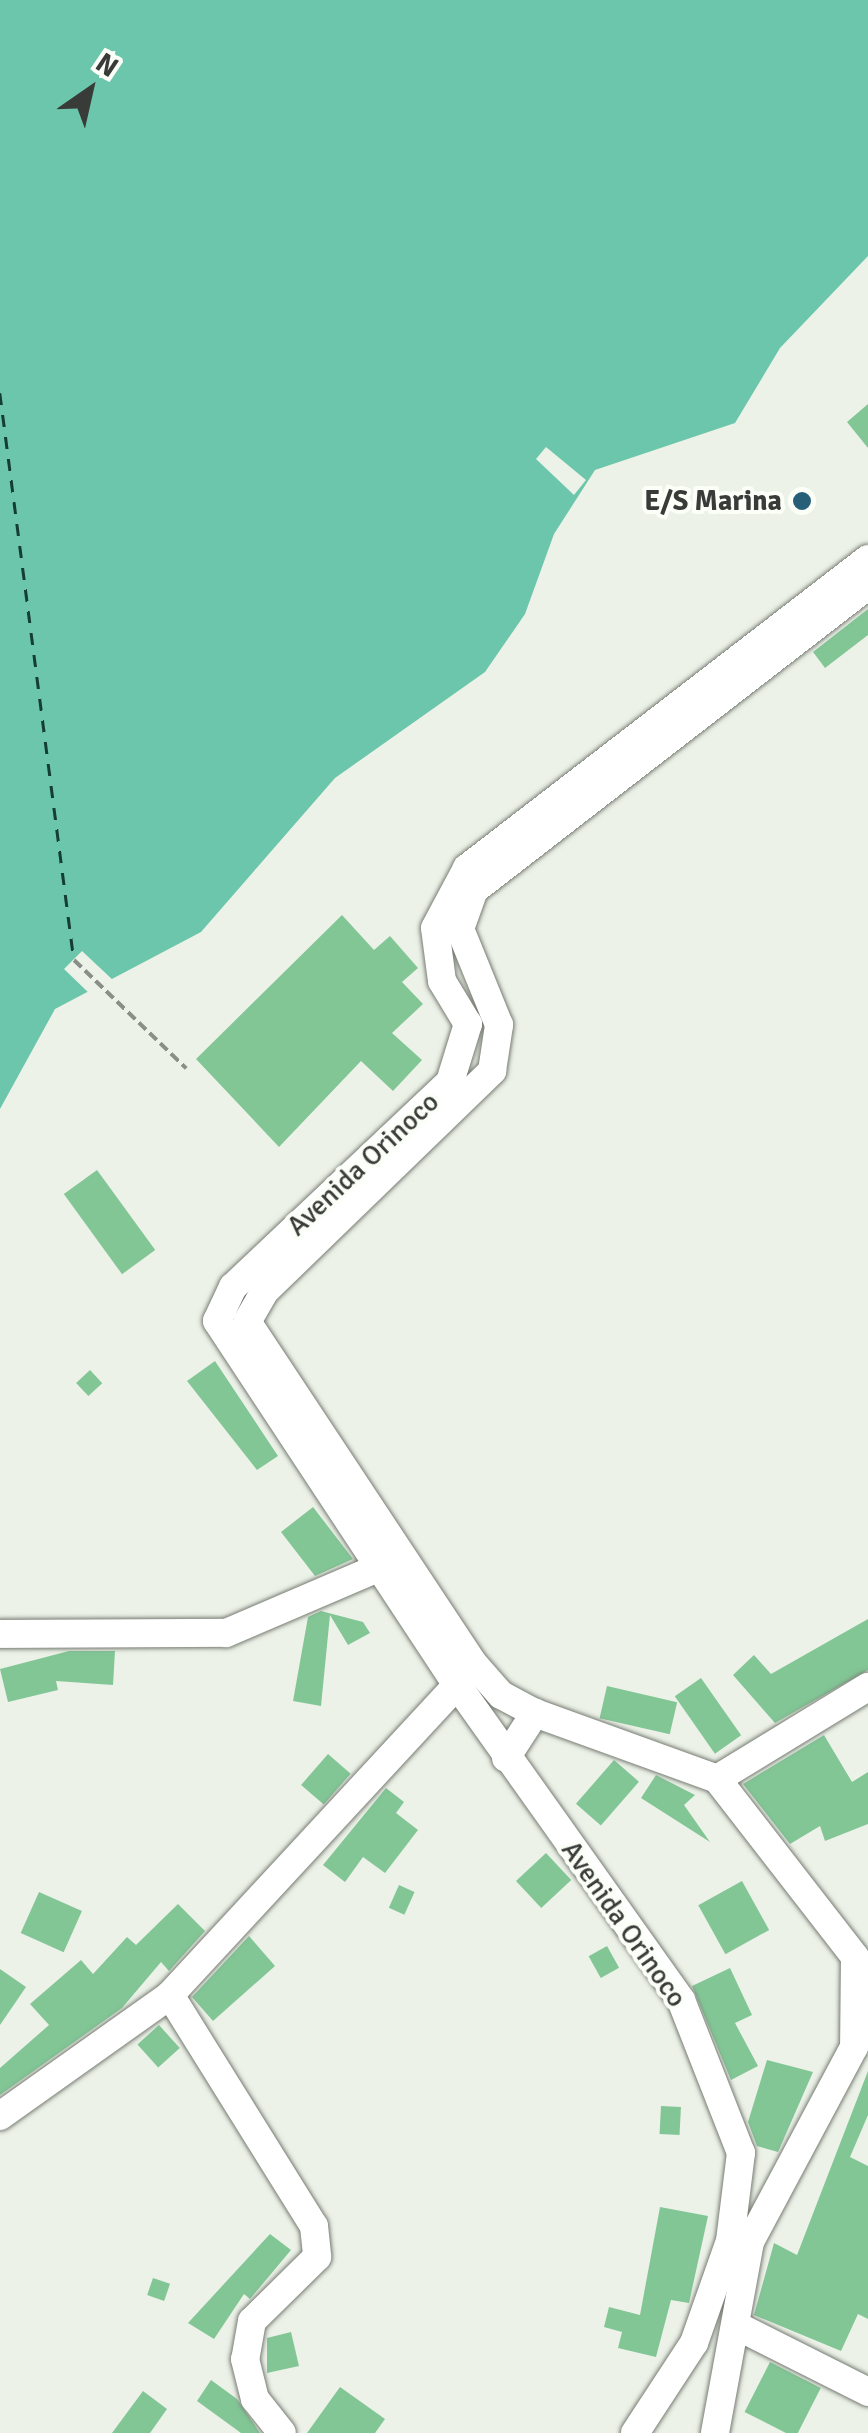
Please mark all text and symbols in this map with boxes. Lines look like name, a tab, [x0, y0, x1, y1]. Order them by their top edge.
north arrow	[40, 40, 140, 140]
text: N	[89, 46, 124, 85]
place label: E/S Marina	[644, 484, 782, 518]
marker: E/S Marina	[791, 490, 813, 512]
street label: Avenida Orinoco	[280, 1085, 446, 1243]
street label: Avenida Orinoco	[554, 1834, 694, 2014]

